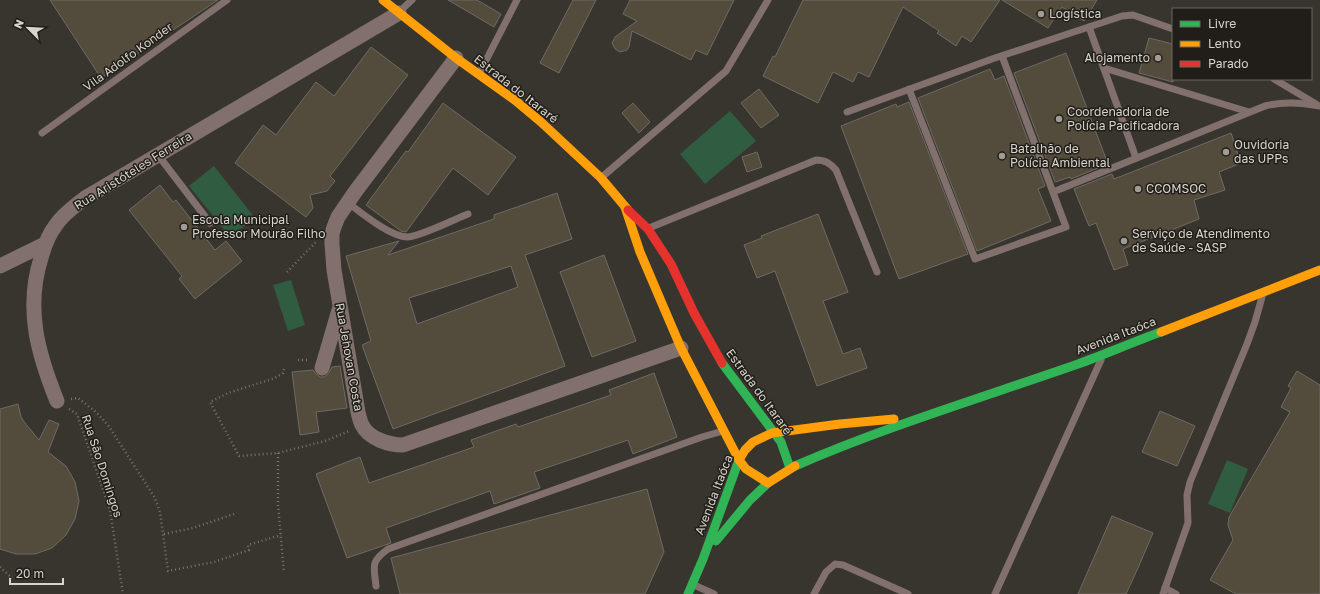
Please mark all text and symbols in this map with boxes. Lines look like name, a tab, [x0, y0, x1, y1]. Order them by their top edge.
place label: Logística	[1049, 6, 1101, 21]
north arrow	[8, 8, 48, 48]
legend	[1172, 8, 1312, 80]
marker: Logística	[1036, 9, 1046, 19]
text: Livre	[1208, 16, 1236, 31]
text: N	[11, 17, 26, 30]
street label: Vila Adolfo Konder	[80, 19, 176, 94]
text: Lento	[1208, 36, 1241, 51]
place label: Alojamento	[1084, 50, 1150, 65]
street label: Estrada do Itararé	[471, 51, 561, 126]
marker: Alojamento	[1153, 53, 1163, 63]
text: Parado	[1208, 56, 1248, 71]
place label: Coordenadoria de Polícia Pacificadora	[1067, 104, 1180, 133]
marker: Coordenadoria de Polícia Pacificadora	[1054, 114, 1064, 124]
street label: Rua Aristóteles Ferreira	[71, 128, 194, 213]
place label: Ouvidoria das UPPs	[1234, 137, 1289, 166]
place label: Batalhão de Polícia Ambiental	[1010, 141, 1111, 170]
marker: Ouvidoria das UPPs	[1221, 147, 1231, 157]
marker: Batalhão de Polícia Ambiental	[997, 151, 1007, 161]
place label: CCOMSOC	[1146, 181, 1206, 196]
marker: CCOMSOC	[1133, 184, 1143, 194]
place label: Escola Municipal Professor Mourão Filho	[192, 212, 325, 241]
marker: Escola Municipal Professor Mourão Filho	[179, 222, 189, 232]
place label: Serviço de Atendimento de Saúde - SASP	[1132, 226, 1270, 255]
marker: Serviço de Atendimento de Saúde - SASP	[1119, 236, 1129, 246]
street label: Rua Jehovan Costa	[333, 302, 366, 412]
street label: Avenida Itaóca	[1074, 313, 1158, 358]
street label: Estrada do Itararé	[723, 346, 796, 438]
street label: Rua São Domingos	[79, 412, 126, 519]
street label: Avenida Itaóca	[691, 453, 736, 537]
scale bar	[10, 560, 63, 586]
text: 20 m	[16, 566, 44, 581]

